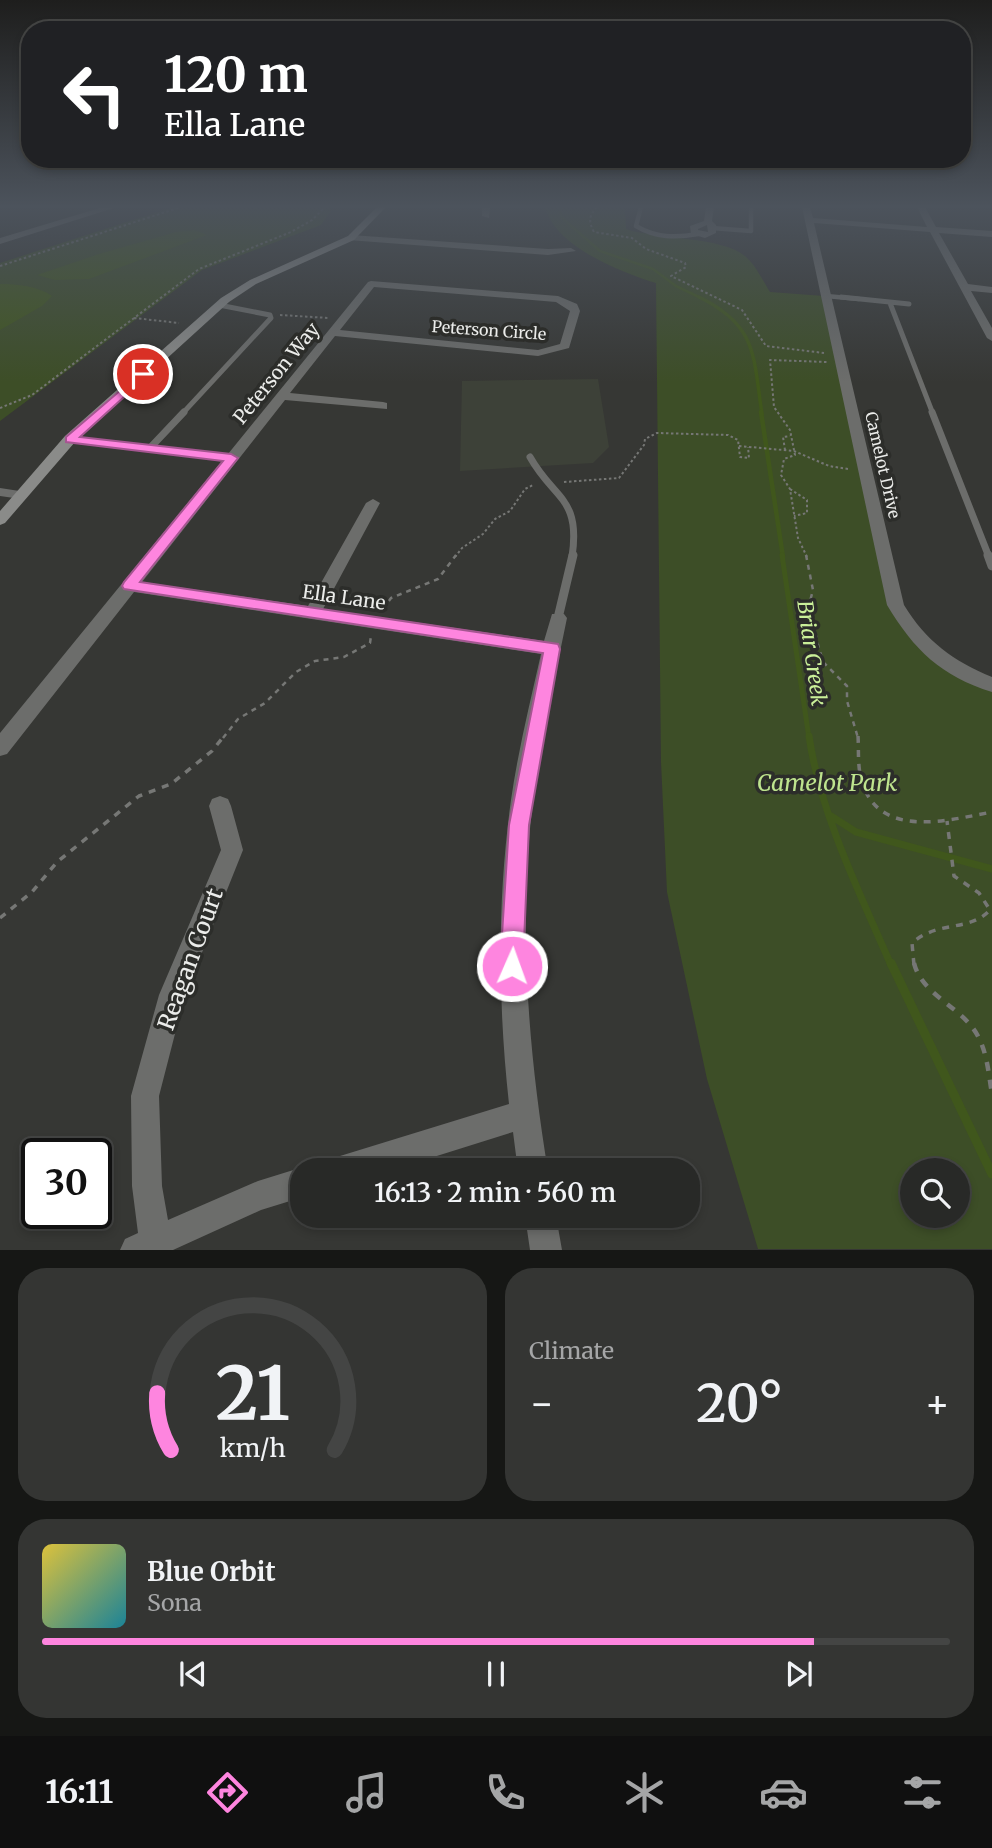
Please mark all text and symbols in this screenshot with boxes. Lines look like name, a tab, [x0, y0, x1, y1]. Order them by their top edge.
text: 120 m	[164, 44, 308, 105]
icon: left	[49, 49, 140, 140]
text: Ella Lane	[164, 105, 305, 145]
street label: Peterson Circle	[431, 316, 547, 344]
street label: Peterson Way	[228, 317, 324, 429]
pin	[113, 344, 173, 404]
icon: arrive	[124, 355, 162, 393]
street label: Camelot Drive	[861, 410, 905, 520]
street label: Ella Lane	[301, 579, 387, 615]
water label: Briar Creek	[791, 598, 833, 708]
park label: Camelot Park	[757, 768, 898, 797]
street label: Reagan Court	[151, 884, 229, 1034]
position arrow	[475, 929, 549, 1003]
speed limit sign: 30	[21, 1138, 112, 1229]
map controls	[900, 1158, 970, 1228]
button: search	[900, 1158, 970, 1228]
text: 16:13 · 2 min · 560 m	[374, 1176, 616, 1209]
text: Climate	[529, 1336, 614, 1365]
text: 21	[215, 1349, 290, 1441]
text: 20°	[696, 1371, 783, 1436]
text: −	[529, 1380, 554, 1427]
text: +	[925, 1380, 950, 1427]
text: km/h	[219, 1432, 286, 1464]
text: Blue Orbit	[147, 1555, 276, 1588]
text: Sona	[147, 1588, 202, 1617]
icon: previous	[174, 1655, 212, 1693]
icon: pause	[477, 1655, 515, 1693]
icon: next	[780, 1655, 818, 1693]
icon: directions	[203, 1768, 252, 1817]
icon: music	[342, 1768, 391, 1817]
icon: phone	[481, 1768, 530, 1817]
icon: climate	[620, 1768, 669, 1817]
icon: car	[759, 1768, 808, 1817]
icon: filters	[898, 1768, 947, 1817]
text: 16:11	[45, 1772, 113, 1812]

